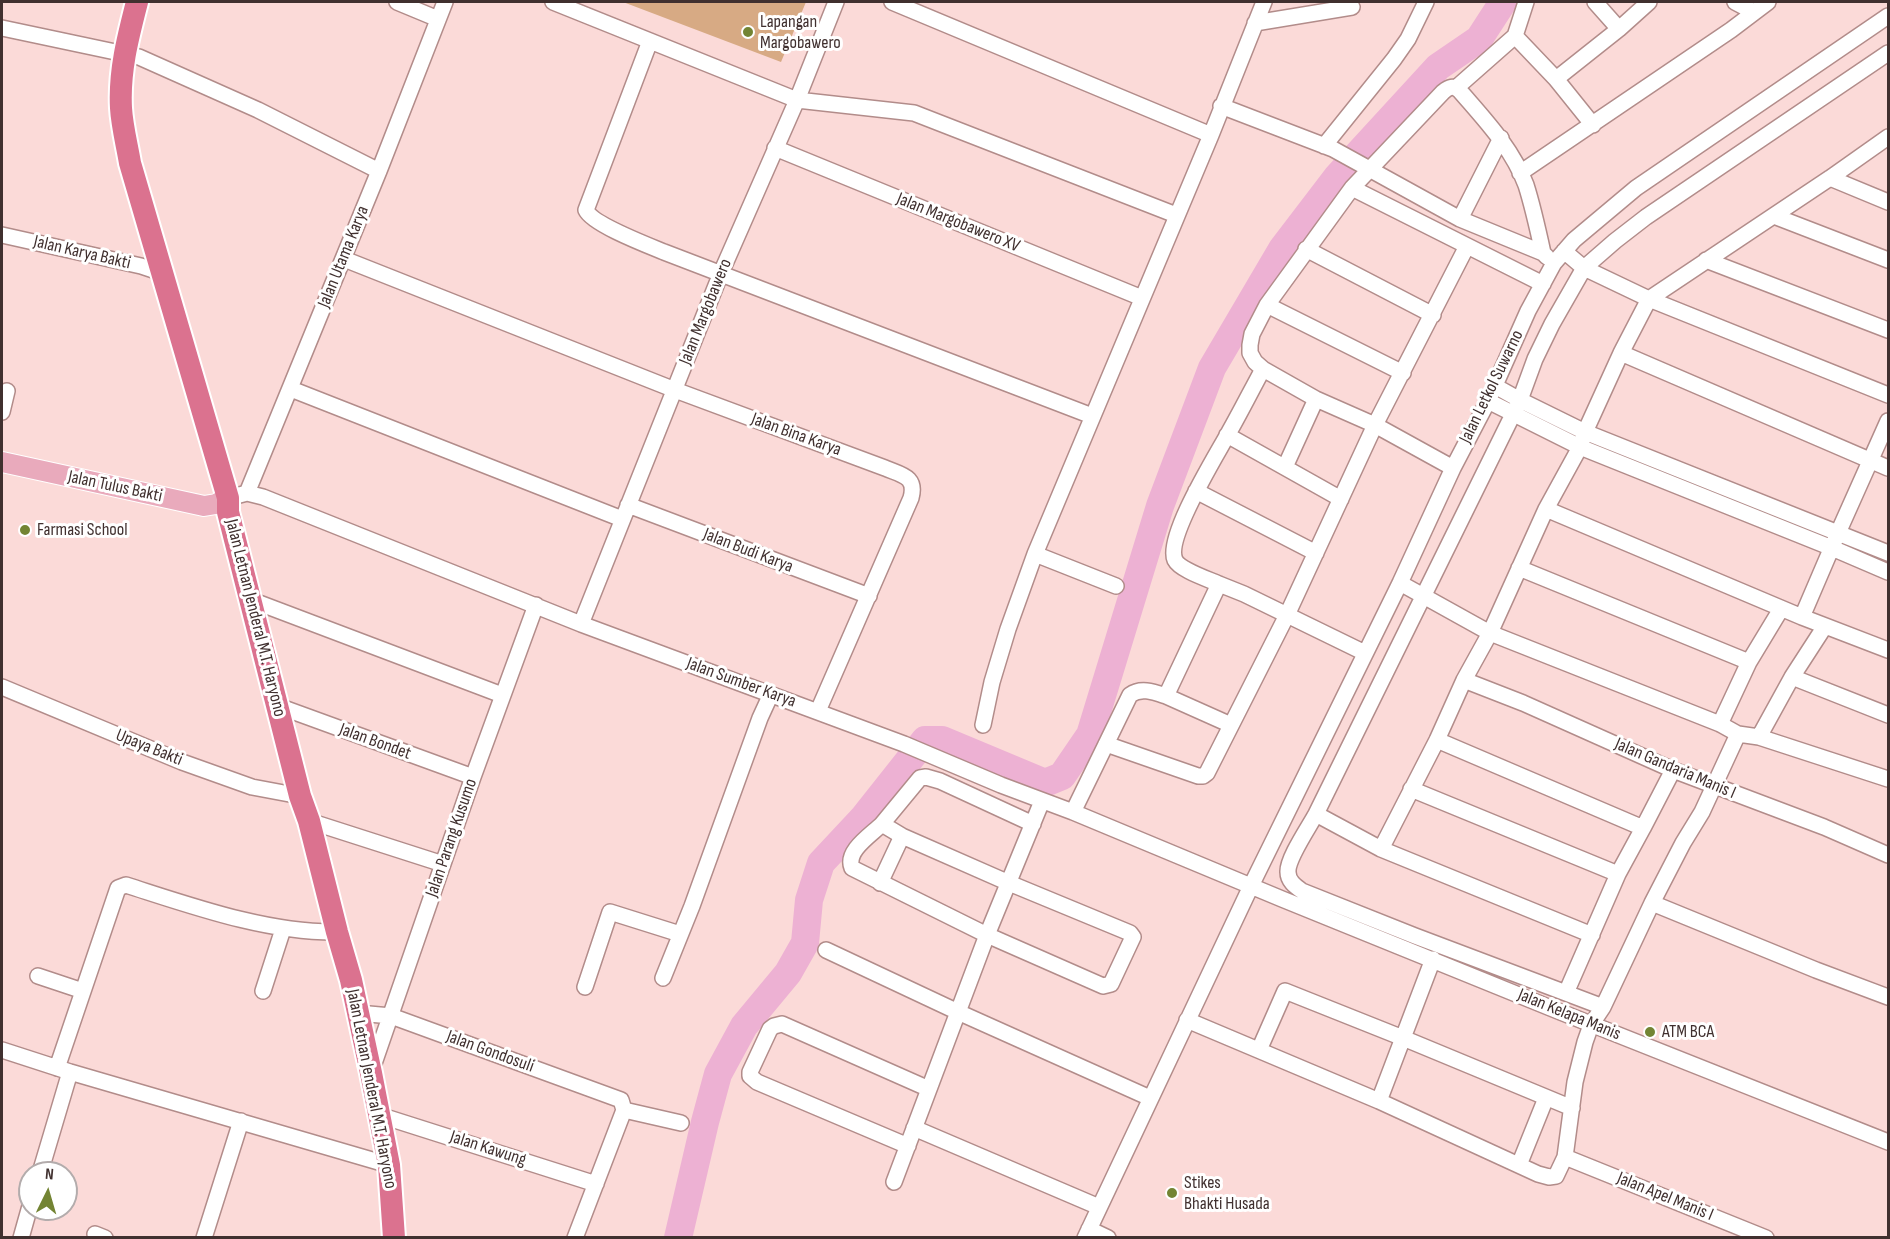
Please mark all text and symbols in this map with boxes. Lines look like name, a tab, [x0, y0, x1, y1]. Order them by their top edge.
place label: Lapangan Margobawero	[760, 11, 841, 54]
marker: Lapangan Margobawero	[741, 25, 755, 39]
street label: Jalan Margobawero XV	[893, 188, 1023, 258]
street label: Jalan Utama Karya	[314, 203, 374, 311]
street label: Jalan Karya Bakti	[31, 231, 133, 275]
street label: Jalan Margobawero	[675, 256, 737, 368]
street label: Jalan Letkol Suwarno	[1455, 327, 1529, 447]
street label: Jalan Bina Karya	[748, 409, 844, 461]
street label: Jalan Tulus Bakti	[66, 466, 164, 508]
street label: Jalan Letnan Jenderal M.T. Haryono	[220, 517, 290, 719]
place label: Farmasi School	[37, 519, 128, 541]
marker: Farmasi School	[18, 523, 32, 537]
street label: Jalan Budi Karya	[700, 524, 796, 578]
street label: Jalan Sumber Karya	[683, 653, 799, 713]
street label: Jalan Bondet	[336, 719, 414, 765]
street label: Upaya Bakti	[112, 725, 186, 771]
street label: Jalan Gandaria Manis I	[1611, 734, 1739, 804]
street label: Jalan Parang Kusumo	[422, 776, 482, 900]
street label: Jalan Kelapa Manis	[1514, 985, 1624, 1045]
street label: Jalan Letnan Jenderal M.T. Haryono	[341, 987, 401, 1191]
place label: ATM BCA	[1662, 1021, 1714, 1043]
marker: ATM BCA	[1643, 1025, 1657, 1039]
street label: Jalan Gondosuli	[443, 1026, 537, 1078]
street label: Jalan Kawung	[447, 1127, 529, 1171]
north arrow	[18, 1161, 78, 1221]
text: N	[44, 1165, 55, 1184]
street label: Jalan Apel Manis I	[1614, 1168, 1716, 1226]
place label: Stikes Bhakti Husada	[1184, 1172, 1270, 1214]
marker: Stikes Bhakti Husada	[1165, 1186, 1179, 1200]

